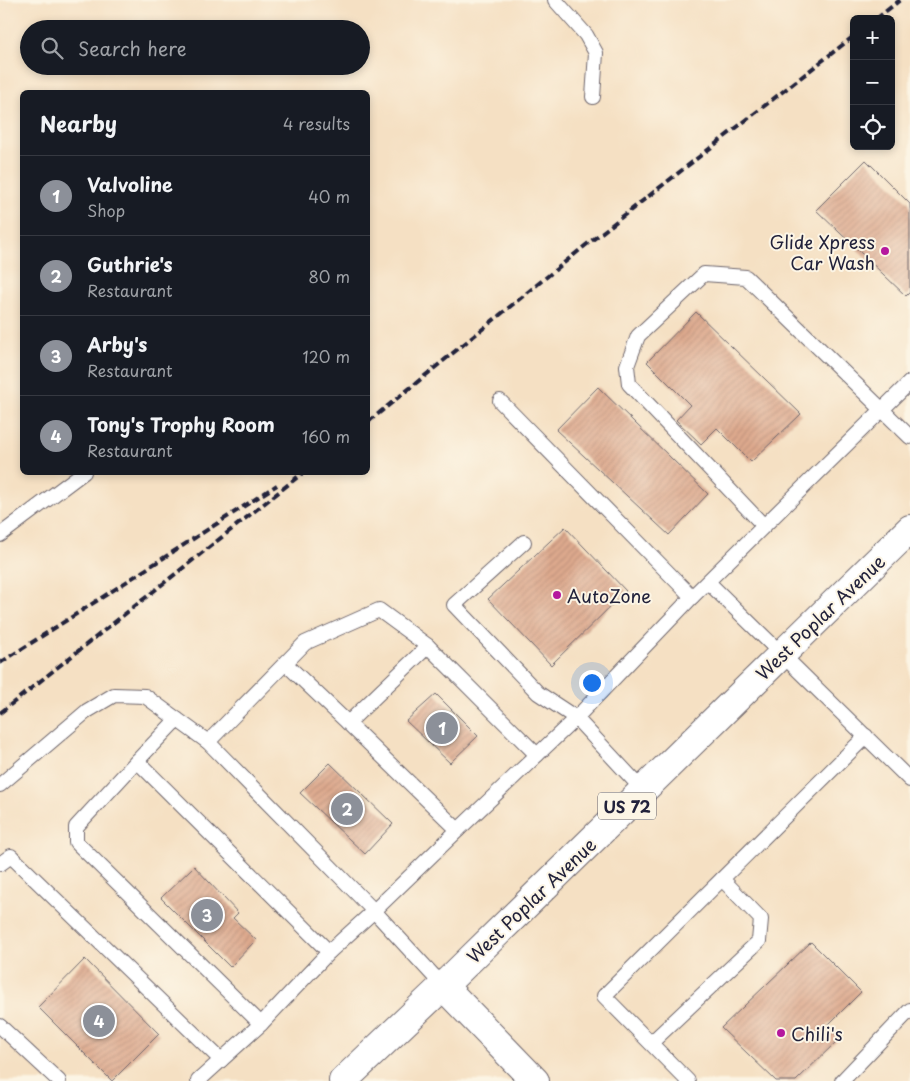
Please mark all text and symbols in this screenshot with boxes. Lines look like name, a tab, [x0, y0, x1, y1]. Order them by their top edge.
map controls	[850, 15, 895, 150]
button: +	[850, 15, 895, 60]
search box	[20, 20, 370, 75]
icon: search	[38, 34, 66, 62]
text: Search here	[78, 34, 187, 62]
button: −	[850, 60, 895, 105]
button: locate	[850, 105, 895, 150]
text: Nearby	[40, 107, 117, 139]
text: 4 results	[283, 111, 350, 135]
text: Valvoline	[87, 170, 173, 198]
text: 1	[52, 184, 60, 208]
text: 40 m	[308, 184, 350, 208]
text: Shop	[87, 198, 125, 222]
place label: Glide Xpress Car Wash	[770, 228, 875, 276]
marker: Glide Xpress Car Wash	[879, 245, 891, 257]
text: Guthrie's	[87, 250, 173, 278]
text: 2	[50, 264, 62, 288]
text: 80 m	[308, 264, 350, 288]
text: Restaurant	[87, 278, 173, 302]
text: Arby's	[87, 330, 147, 358]
text: 3	[51, 344, 61, 368]
text: 120 m	[303, 344, 350, 368]
text: Restaurant	[87, 358, 173, 382]
text: Tony's Trophy Room	[87, 410, 275, 438]
text: 4	[51, 424, 61, 448]
text: 160 m	[302, 424, 350, 448]
text: Restaurant	[87, 438, 173, 462]
street label: West Poplar Avenue	[749, 548, 891, 686]
place label: AutoZone	[567, 582, 651, 609]
marker: AutoZone	[551, 589, 563, 601]
your location	[579, 670, 605, 696]
pin: 1	[426, 709, 458, 747]
pin: 2	[331, 790, 363, 828]
road number: US 72	[598, 792, 656, 819]
street label: West Poplar Avenue	[460, 831, 602, 969]
pin: 3	[191, 896, 223, 934]
pin: 4	[83, 1002, 115, 1040]
place label: Chili's	[791, 1020, 843, 1047]
marker: Chili's	[775, 1027, 787, 1039]

